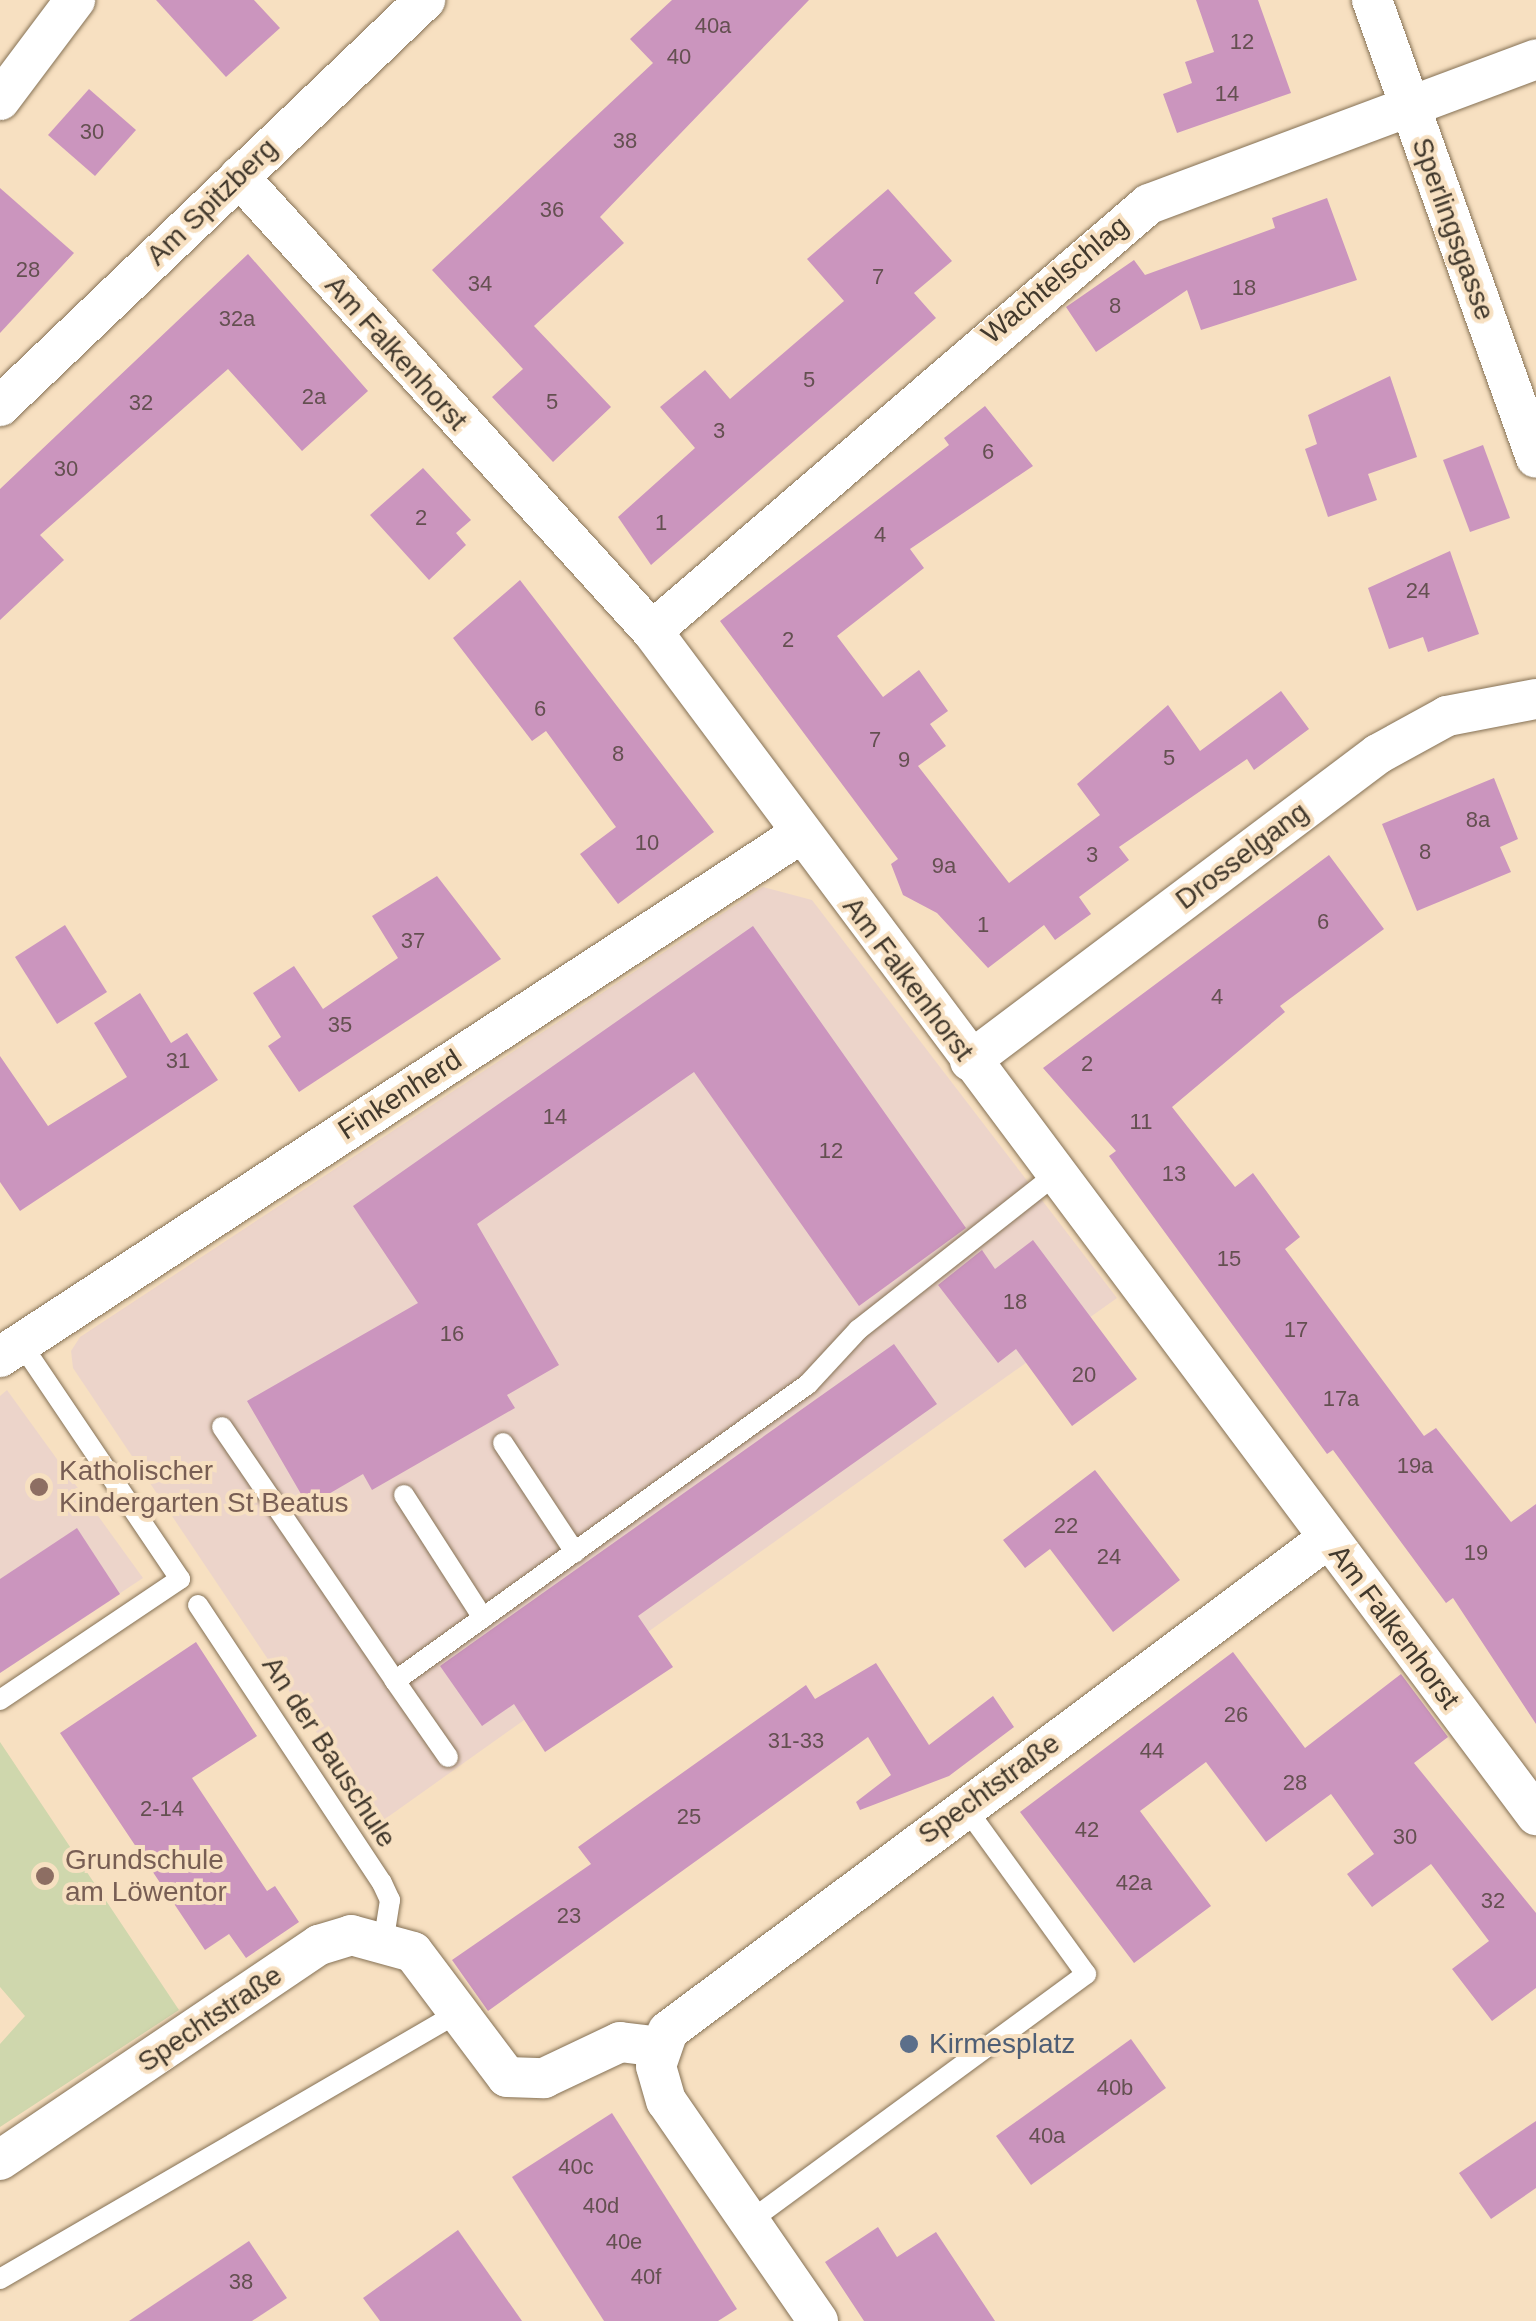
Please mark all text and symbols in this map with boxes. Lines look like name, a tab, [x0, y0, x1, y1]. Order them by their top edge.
house number: 40a	[695, 13, 731, 39]
house number: 12	[1230, 29, 1254, 55]
house number: 40	[667, 44, 691, 70]
house number: 14	[1215, 81, 1239, 107]
house number: 30	[80, 119, 104, 145]
house number: 38	[613, 128, 637, 154]
street label: Am Spitzberg	[140, 132, 284, 272]
street label: Sperlingsgasse	[1404, 133, 1502, 325]
house number: 36	[540, 197, 564, 223]
street label: Wachtelschlag	[975, 209, 1135, 351]
house number: 28	[16, 257, 40, 283]
house number: 7	[872, 264, 884, 290]
street label: Am Falkenhorst	[318, 269, 474, 437]
house number: 34	[468, 271, 492, 297]
house number: 18	[1232, 275, 1256, 301]
house number: 8	[1109, 293, 1121, 319]
house number: 32a	[219, 306, 255, 332]
house number: 5	[803, 367, 815, 393]
house number: 2a	[302, 384, 326, 410]
house number: 5	[546, 389, 558, 415]
house number: 32	[129, 390, 153, 416]
house number: 3	[713, 418, 725, 444]
house number: 6	[982, 439, 994, 465]
house number: 30	[54, 456, 78, 482]
house number: 2	[415, 505, 427, 531]
house number: 1	[655, 510, 667, 536]
house number: 4	[874, 522, 886, 548]
house number: 24	[1406, 578, 1430, 604]
house number: 2	[782, 627, 794, 653]
house number: 6	[534, 696, 546, 722]
house number: 7	[869, 727, 881, 753]
house number: 8	[612, 741, 624, 767]
house number: 5	[1163, 745, 1175, 771]
house number: 9	[898, 747, 910, 773]
street label: Drosselgang	[1169, 795, 1315, 917]
house number: 8a	[1466, 807, 1490, 833]
house number: 10	[635, 830, 659, 856]
house number: 8	[1419, 839, 1431, 865]
house number: 3	[1086, 842, 1098, 868]
house number: 9a	[932, 853, 956, 879]
street label: Am Falkenhorst	[836, 891, 980, 1067]
house number: 6	[1317, 909, 1329, 935]
house number: 1	[977, 912, 989, 938]
house number: 37	[401, 928, 425, 954]
house number: 4	[1211, 984, 1223, 1010]
house number: 35	[328, 1012, 352, 1038]
street label: Finkenherd	[332, 1043, 468, 1147]
house number: 31	[166, 1048, 190, 1074]
house number: 2	[1081, 1051, 1093, 1077]
house number: 14	[543, 1104, 567, 1130]
house number: 11	[1130, 1109, 1152, 1135]
house number: 12	[819, 1138, 843, 1164]
house number: 13	[1162, 1161, 1186, 1187]
house number: 15	[1217, 1246, 1241, 1272]
house number: 18	[1003, 1289, 1027, 1315]
house number: 17	[1284, 1317, 1308, 1343]
house number: 16	[440, 1321, 464, 1347]
house number: 20	[1072, 1362, 1096, 1388]
house number: 17a	[1323, 1386, 1359, 1412]
house number: 19a	[1397, 1453, 1433, 1479]
place label: Katholischer Kindergarten St Beatus	[59, 1454, 349, 1520]
marker: Katholischer Kindergarten St Beatus	[28, 1476, 50, 1498]
house number: 22	[1054, 1513, 1078, 1539]
street label: Am Falkenhorst	[1322, 1539, 1466, 1715]
house number: 19	[1464, 1540, 1488, 1566]
house number: 24	[1097, 1544, 1121, 1570]
street label: An der Bauschule	[255, 1650, 403, 1854]
house number: 26	[1224, 1702, 1248, 1728]
street label: Spechtstraße	[912, 1726, 1066, 1852]
house number: 31-33	[768, 1728, 824, 1754]
house number: 44	[1140, 1738, 1164, 1764]
house number: 28	[1283, 1770, 1307, 1796]
house number: 2-14	[140, 1796, 184, 1822]
house number: 25	[677, 1804, 701, 1830]
house number: 42	[1075, 1817, 1099, 1843]
house number: 30	[1393, 1824, 1417, 1850]
place label: Grundschule am Löwentor	[65, 1843, 227, 1909]
marker: Grundschule am Löwentor	[34, 1865, 56, 1887]
house number: 42a	[1116, 1870, 1152, 1896]
house number: 32	[1481, 1888, 1505, 1914]
house number: 23	[557, 1903, 581, 1929]
street label: Spechtstraße	[132, 1959, 288, 2079]
place label: Kirmesplatz	[929, 2027, 1075, 2061]
marker: Kirmesplatz	[898, 2033, 920, 2055]
house number: 40b	[1097, 2075, 1133, 2101]
house number: 40a	[1029, 2123, 1065, 2149]
house number: 40c	[558, 2154, 594, 2180]
house number: 40d	[583, 2193, 619, 2219]
house number: 40e	[606, 2229, 642, 2255]
house number: 40f	[631, 2264, 661, 2290]
house number: 38	[229, 2269, 253, 2295]

